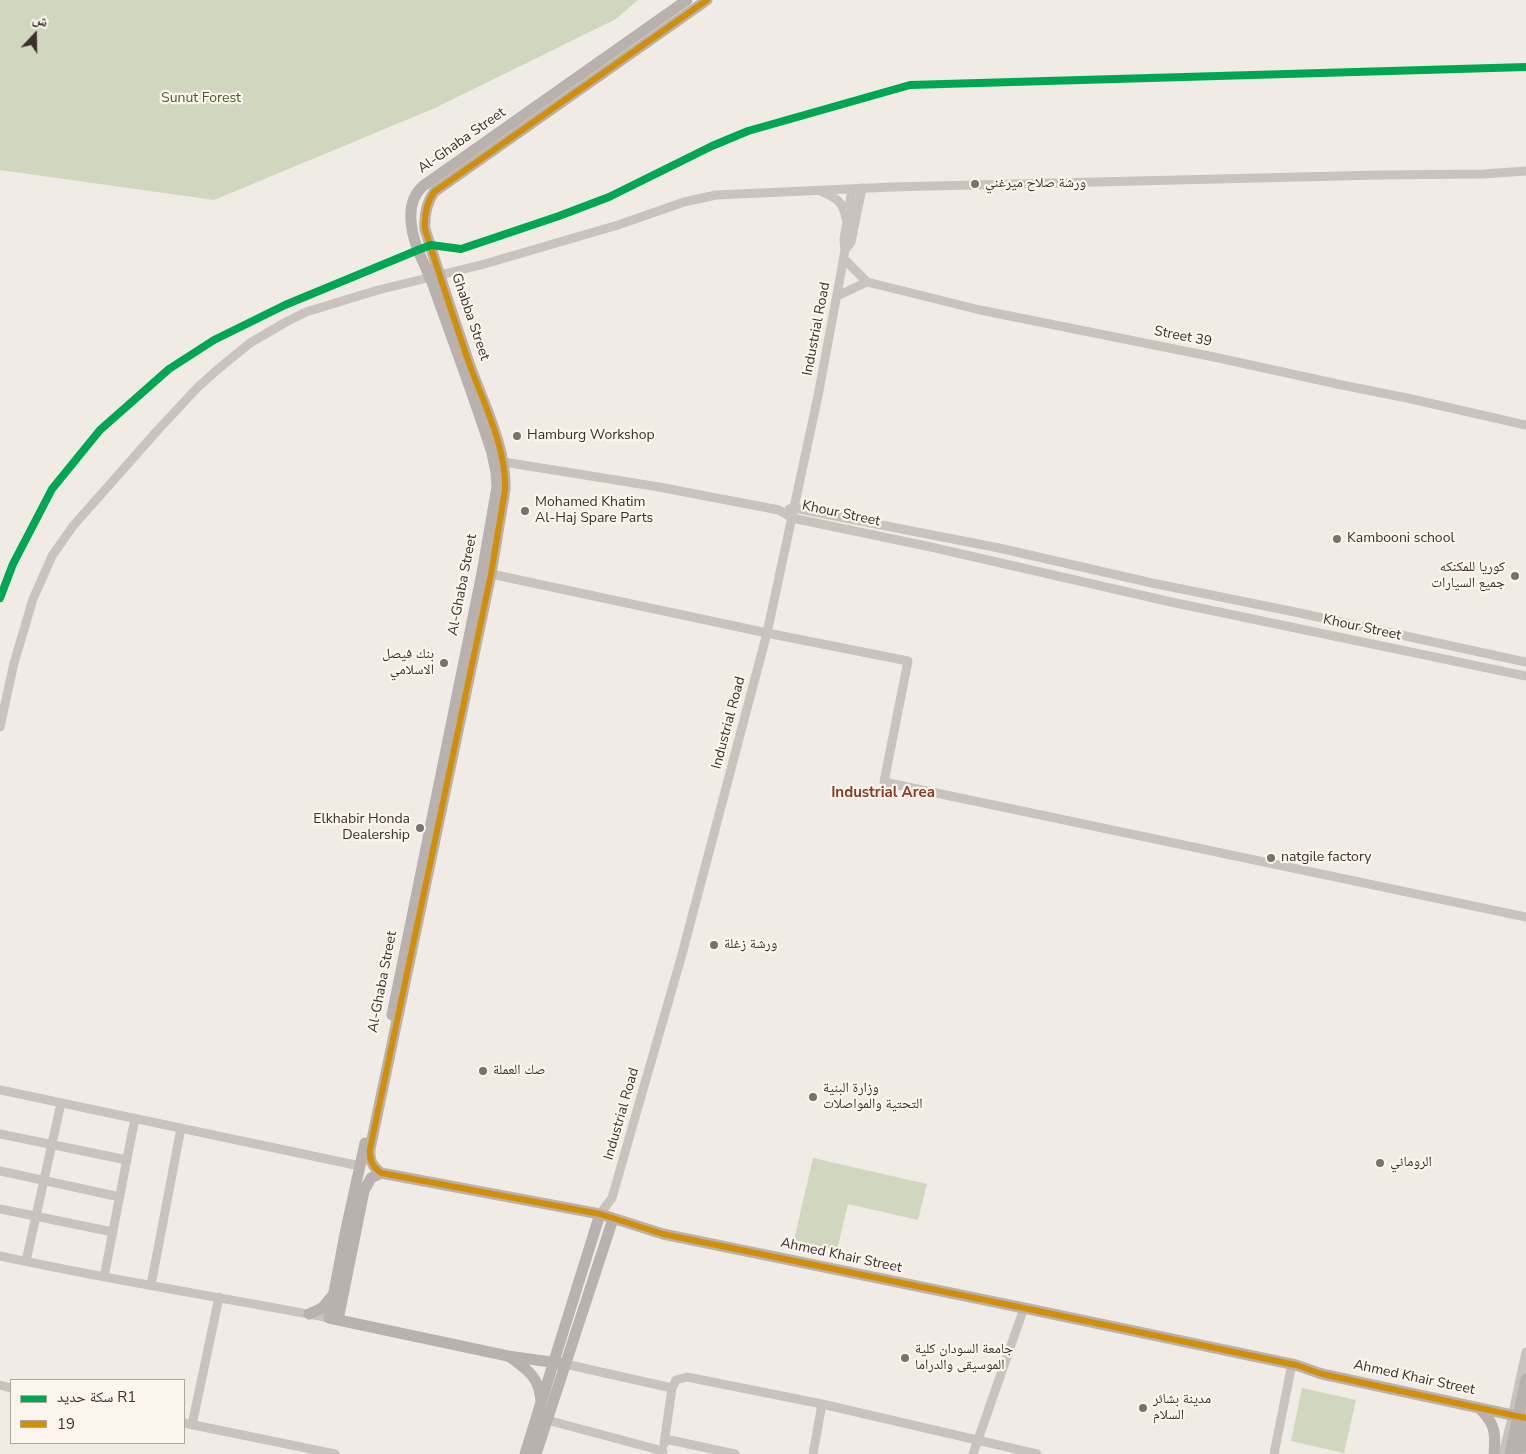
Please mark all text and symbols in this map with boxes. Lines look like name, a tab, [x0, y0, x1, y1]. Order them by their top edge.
text: ش	[30, 9, 51, 32]
north arrow	[10, 10, 60, 60]
park label: Sunut Forest	[161, 91, 241, 107]
street label: Al-Ghaba Street	[415, 105, 509, 177]
place label: ورشة صلاح ميرغني	[985, 176, 1086, 192]
marker: ورشة صلاح ميرغني	[969, 178, 981, 190]
street label: Ghabba Street	[447, 271, 493, 363]
street label: Industrial Road	[800, 281, 834, 377]
street label: Street 39	[1153, 323, 1213, 351]
place label: Hamburg Workshop	[527, 428, 655, 444]
marker: Hamburg Workshop	[511, 430, 523, 442]
place label: Mohamed Khatim Al-Haj Spare Parts	[535, 495, 653, 528]
street label: Khour Street	[801, 498, 881, 530]
marker: Mohamed Khatim Al-Haj Spare Parts	[519, 505, 531, 517]
place label: Kambooni school	[1347, 531, 1455, 547]
street label: Al-Ghaba Street	[445, 533, 481, 637]
marker: Kambooni school	[1331, 533, 1343, 545]
place label: كوريا للمكنكه جميع السيارات	[1431, 560, 1505, 592]
marker: كوريا للمكنكه جميع السيارات	[1509, 570, 1521, 582]
street label: Khour Street	[1322, 612, 1402, 644]
place label: بنك فيصل الاسلامي	[382, 647, 434, 680]
marker: بنك فيصل الاسلامي	[438, 657, 450, 669]
street label: Industrial Road	[709, 675, 749, 771]
district label: Industrial Area	[831, 784, 935, 802]
place label: Elkhabir Honda Dealership	[313, 812, 410, 844]
marker: Elkhabir Honda Dealership	[414, 822, 426, 834]
place label: natgile factory	[1281, 850, 1372, 866]
marker: natgile factory	[1265, 852, 1277, 864]
street label: Al-Ghaba Street	[365, 930, 401, 1034]
place label: ورشة زغلة	[724, 937, 777, 953]
marker: ورشة زغلة	[708, 939, 720, 951]
place label: صك العملة	[493, 1063, 546, 1079]
marker: صك العملة	[477, 1065, 489, 1077]
street label: Industrial Road	[601, 1066, 643, 1162]
place label: وزارة البنية التحتية والمواصلات	[823, 1081, 923, 1114]
marker: وزارة البنية التحتية والمواصلات	[807, 1091, 819, 1103]
place label: الروماني	[1390, 1155, 1432, 1171]
marker: الروماني	[1374, 1157, 1386, 1169]
street label: Ahmed Khair Street	[779, 1235, 903, 1277]
place label: جامعة السودان كلية الموسيقى والدراما	[915, 1342, 1013, 1374]
marker: جامعة السودان كلية الموسيقى والدراما	[899, 1352, 911, 1364]
street label: Ahmed Khair Street	[1352, 1357, 1476, 1399]
legend	[10, 1379, 185, 1444]
text: سكة حديد R1	[57, 1387, 136, 1407]
place label: مدينة بشائر السلام	[1153, 1392, 1211, 1424]
marker: مدينة بشائر السلام	[1137, 1402, 1149, 1414]
text: 19	[57, 1414, 75, 1434]

